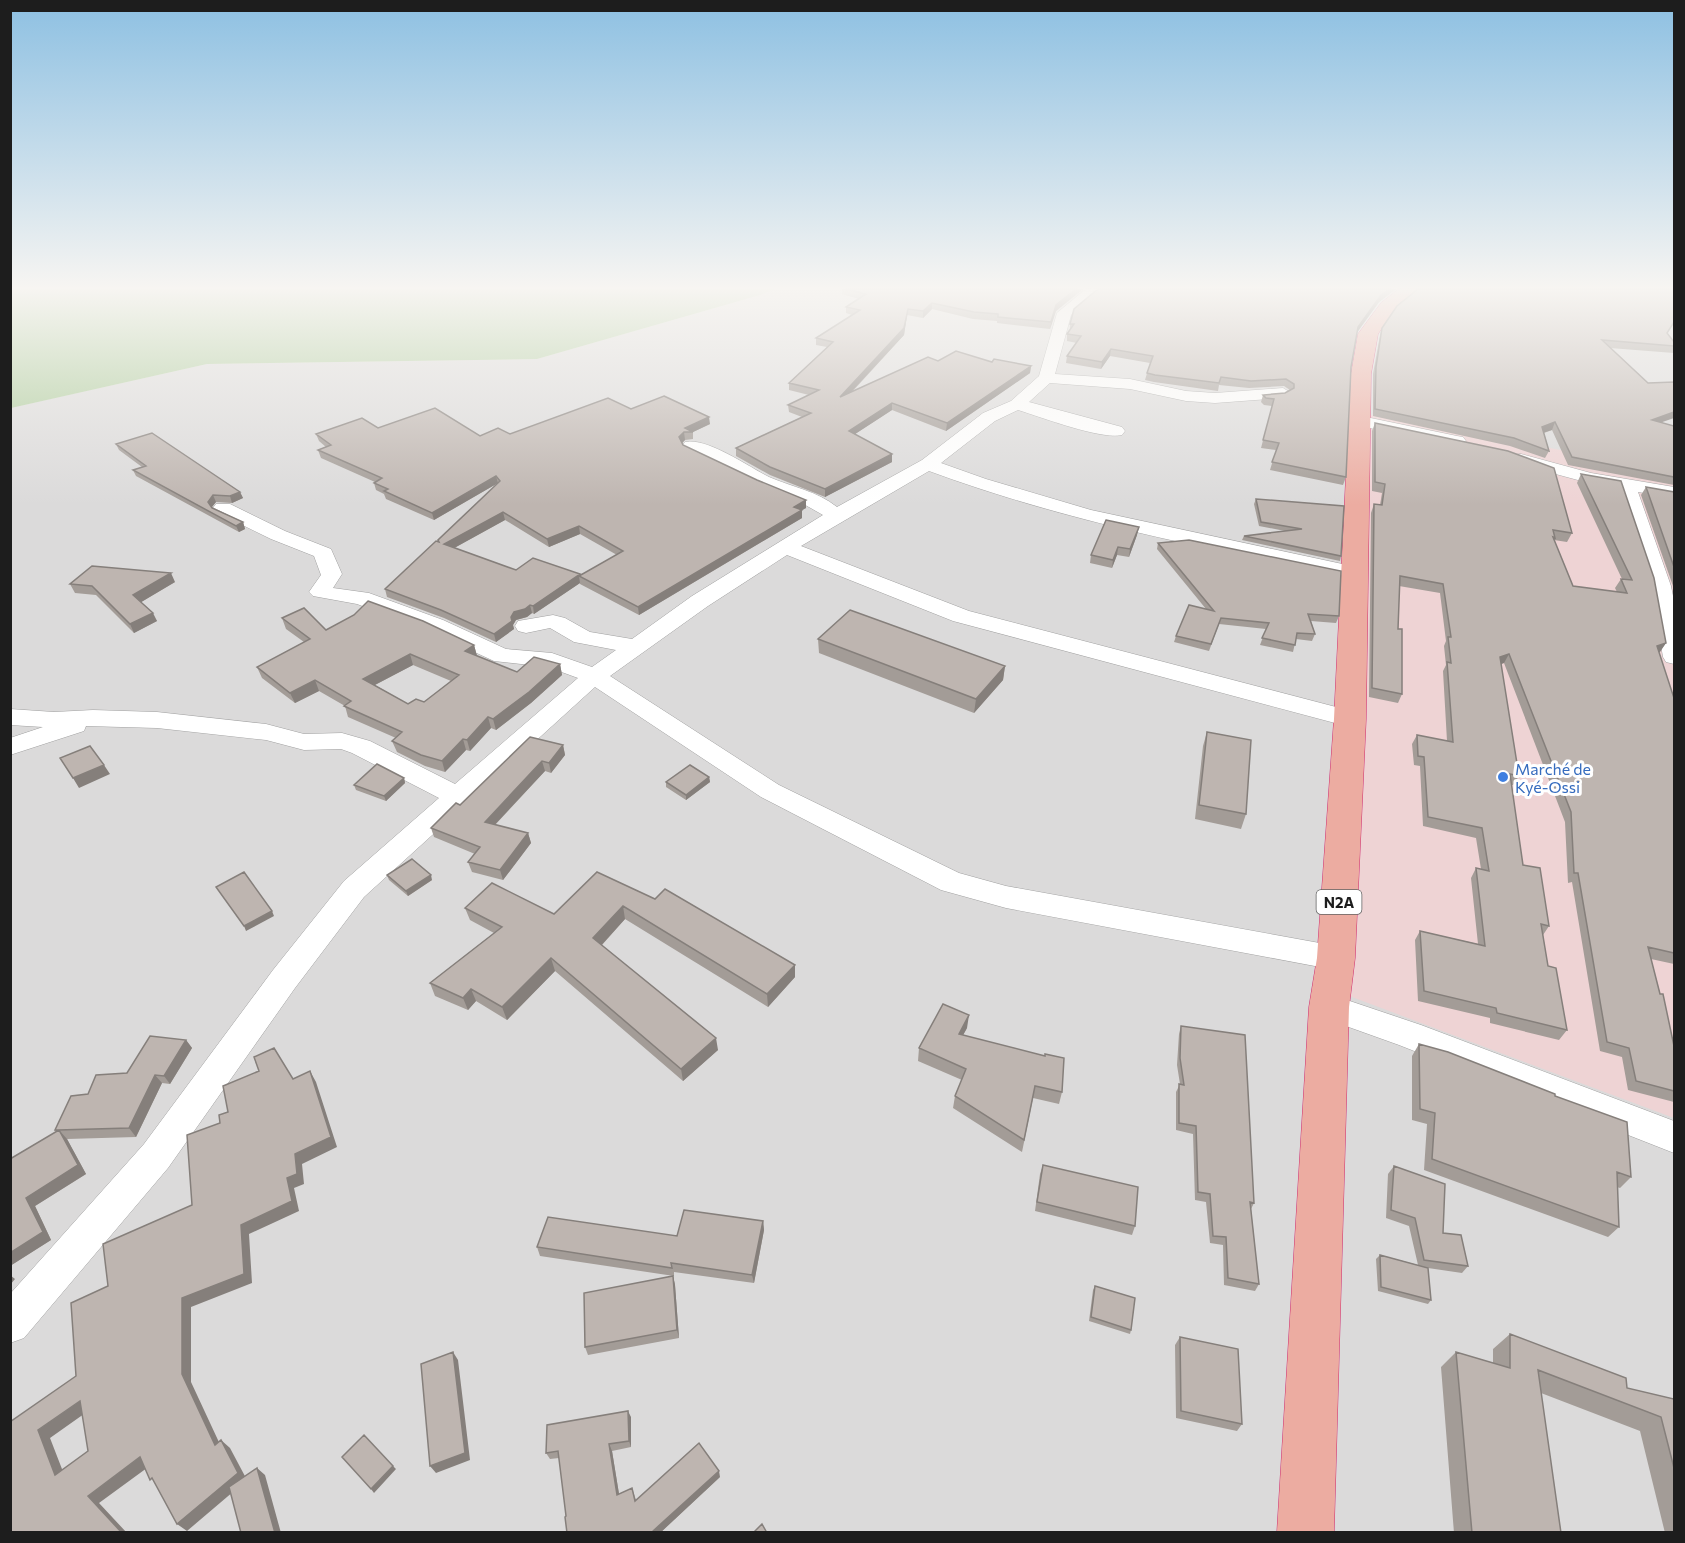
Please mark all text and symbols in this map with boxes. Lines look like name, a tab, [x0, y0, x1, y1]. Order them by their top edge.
place label: Marché de Kyé-Ossi	[1515, 759, 1591, 796]
marker: Marché de Kyé-Ossi	[1496, 770, 1510, 784]
road number: N2A	[1316, 890, 1362, 914]

